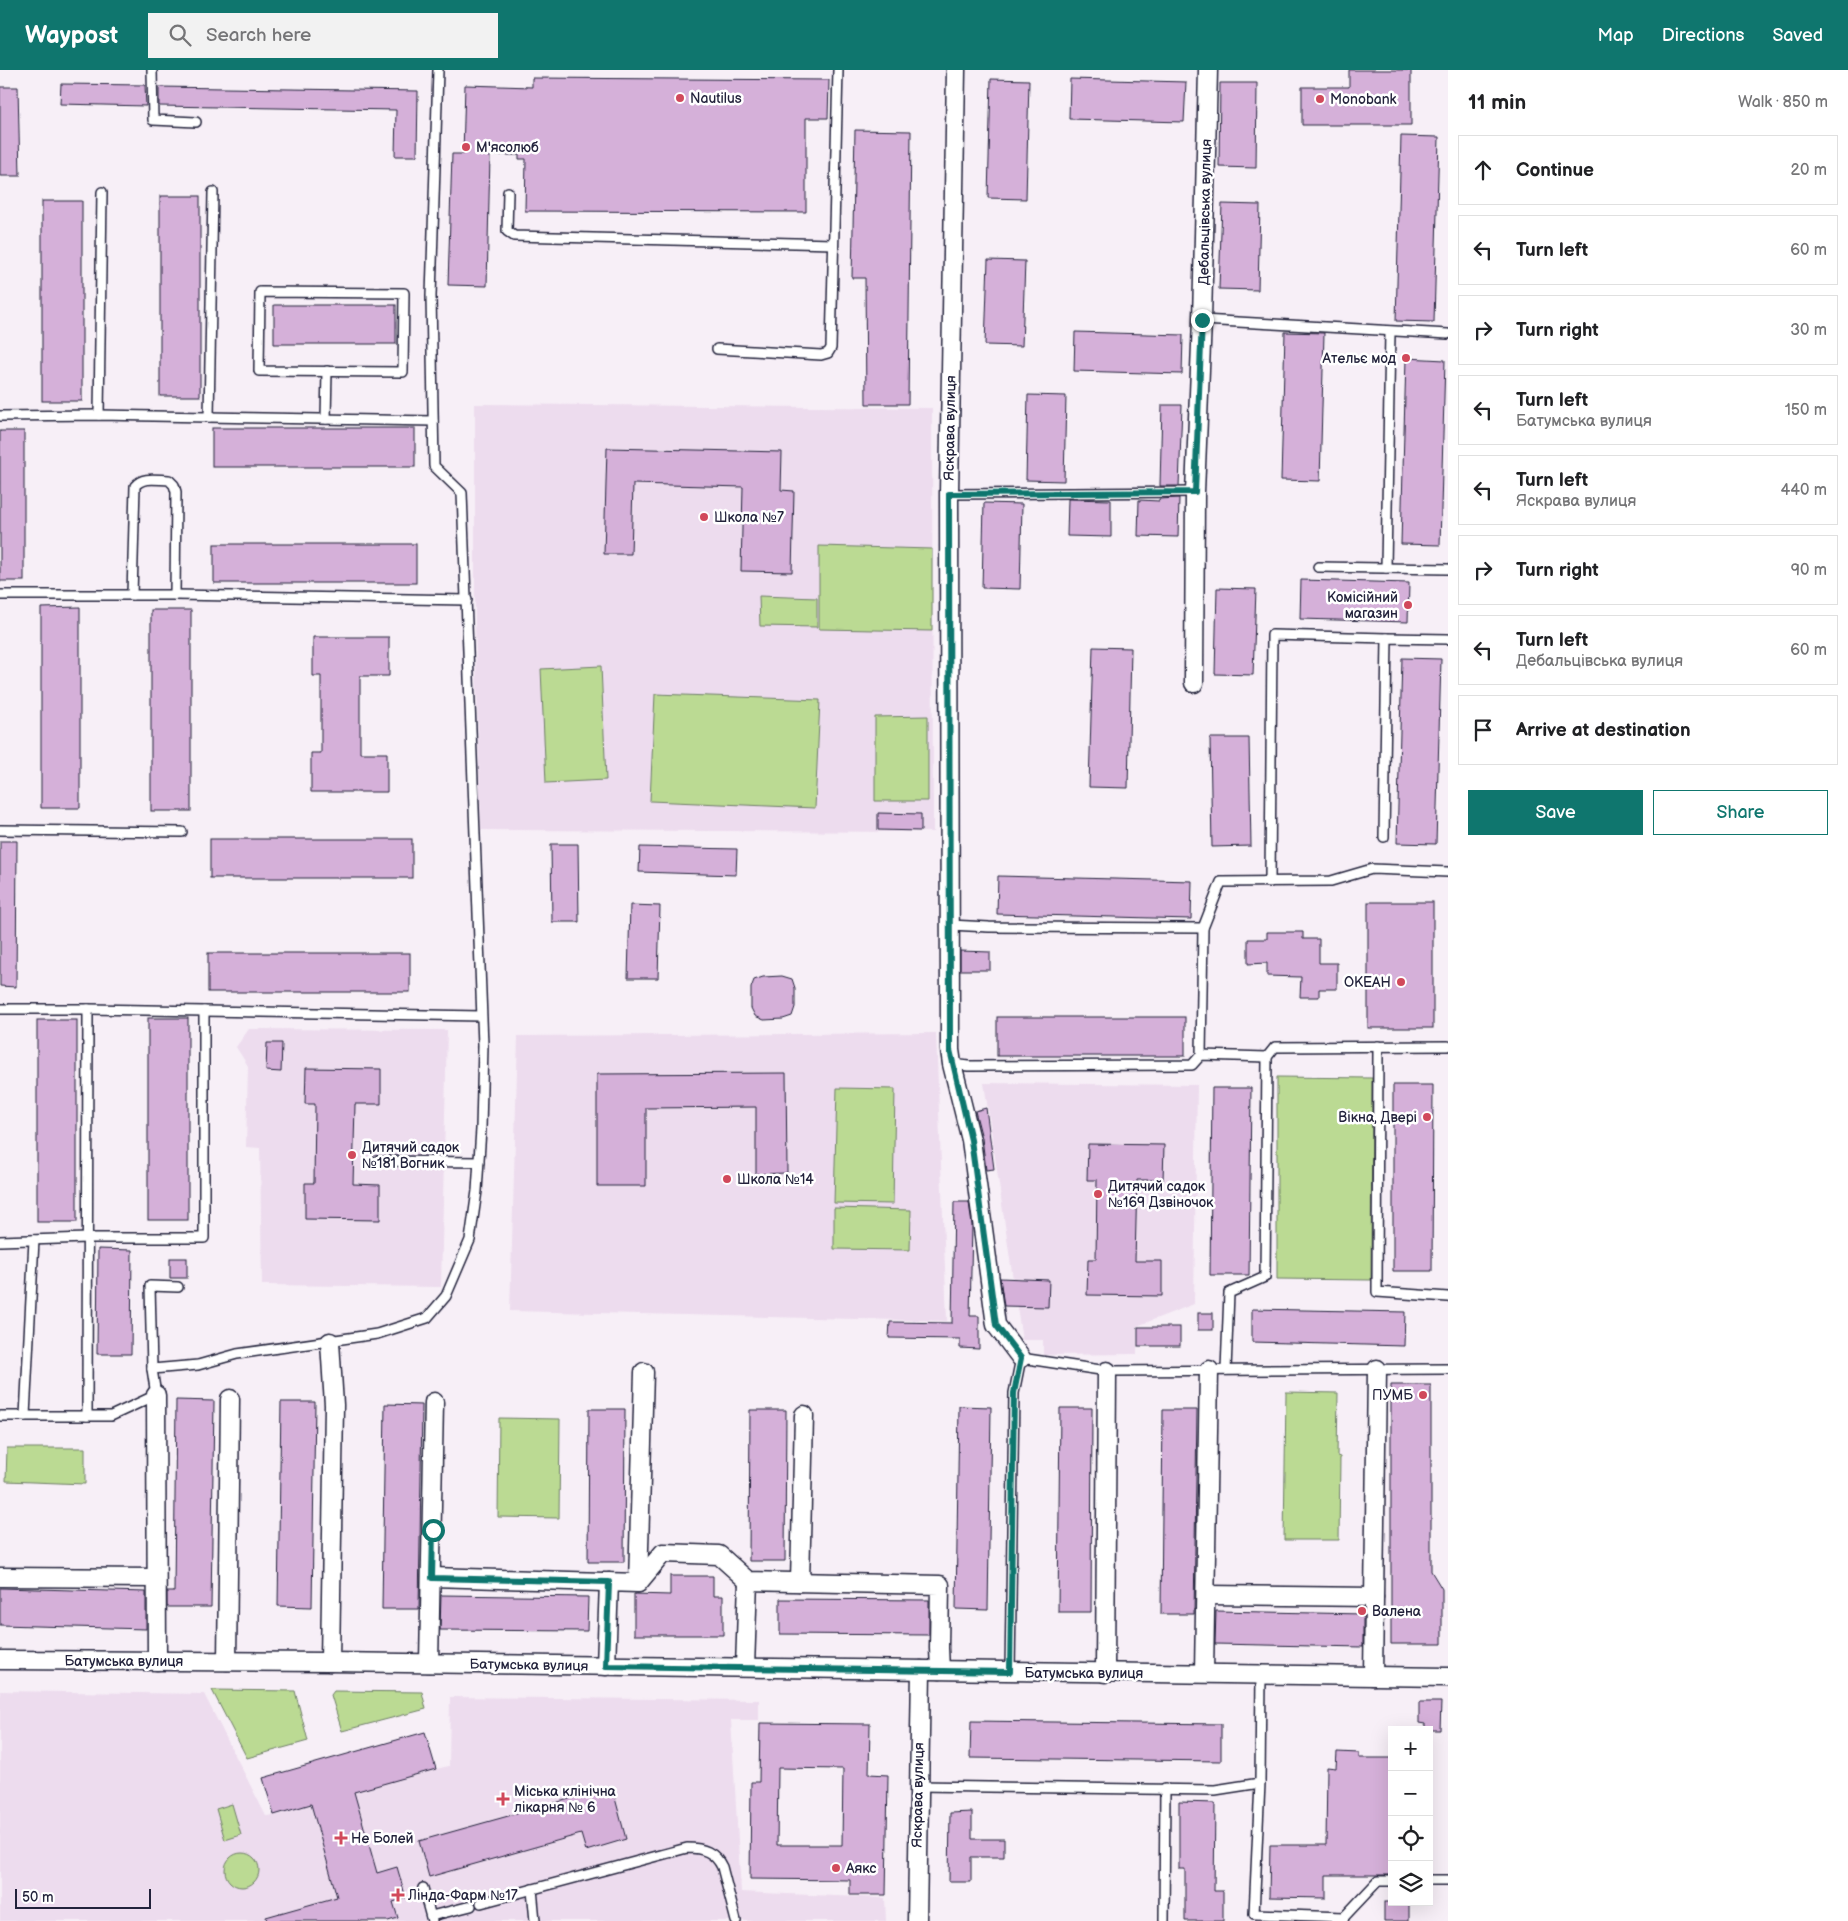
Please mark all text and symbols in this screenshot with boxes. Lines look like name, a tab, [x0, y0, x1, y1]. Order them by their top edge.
search box	[148, 13, 498, 58]
text: Waypost	[25, 21, 118, 50]
icon: search	[166, 21, 194, 49]
text: Search here	[206, 24, 311, 47]
text: Map	[1598, 25, 1634, 46]
text: Directions	[1662, 25, 1744, 46]
text: Saved	[1772, 25, 1823, 46]
place label: Nautilus	[690, 90, 742, 107]
text: 11 min	[1468, 90, 1526, 115]
place label: Monobank	[1330, 91, 1397, 108]
marker: Nautilus	[674, 92, 686, 104]
marker: Monobank	[1314, 93, 1326, 105]
text: Walk · 850 m	[1738, 93, 1828, 112]
place label: М'ясолюб	[476, 139, 539, 156]
street label: Дебальцівська вулиця	[1195, 139, 1215, 285]
marker: М'ясолюб	[460, 141, 472, 153]
icon: ahead	[1469, 156, 1497, 184]
text: Continue	[1516, 159, 1594, 182]
text: 20 m	[1791, 161, 1827, 180]
icon: left	[1469, 236, 1497, 264]
text: Turn left	[1516, 239, 1588, 262]
text: 60 m	[1790, 241, 1827, 260]
route end	[1191, 309, 1214, 332]
icon: right	[1469, 316, 1497, 344]
text: Turn right	[1516, 319, 1599, 342]
text: 30 m	[1790, 321, 1827, 340]
place label: Ательє мод	[1322, 350, 1396, 367]
marker: Ательє мод	[1400, 352, 1412, 364]
street label: Яскрава вулиця	[941, 375, 959, 481]
text: Turn left	[1516, 389, 1588, 412]
icon: left	[1469, 396, 1497, 424]
text: 150 m	[1785, 401, 1827, 420]
text: Батумська вулиця	[1516, 412, 1652, 431]
text: Turn left	[1516, 469, 1588, 492]
icon: left	[1469, 476, 1497, 504]
text: 440 m	[1781, 481, 1827, 500]
text: Яскрава вулиця	[1516, 492, 1636, 511]
place label: Школа №7	[714, 509, 784, 526]
marker: Школа №7	[698, 511, 710, 523]
icon: right	[1469, 556, 1497, 584]
text: Turn right	[1516, 559, 1599, 582]
text: 90 m	[1791, 561, 1827, 580]
place label: Комісійний магазин	[1327, 589, 1398, 622]
marker: Комісійний магазин	[1402, 599, 1414, 611]
text: Turn left	[1516, 629, 1588, 652]
icon: left	[1469, 636, 1497, 664]
text: 60 m	[1790, 641, 1827, 660]
text: Дебальцівська вулиця	[1516, 652, 1683, 671]
icon: arrive	[1469, 716, 1497, 744]
text: Arrive at destination	[1516, 719, 1691, 742]
button: Save	[1468, 790, 1643, 835]
button: Share	[1653, 790, 1828, 835]
place label: ОКЕАН	[1344, 974, 1391, 991]
marker: ОКЕАН	[1395, 976, 1407, 988]
place label: Вікна, Двері	[1338, 1109, 1417, 1126]
marker: Вікна, Двері	[1421, 1111, 1433, 1123]
place label: Дитячий садок №181 Вогник	[362, 1139, 460, 1172]
marker: Дитячий садок №181 Вогник	[346, 1149, 358, 1161]
place label: Школа №14	[737, 1171, 814, 1188]
marker: Школа №14	[721, 1173, 733, 1185]
place label: Дитячий садок №169 Дзвіночок	[1108, 1178, 1214, 1211]
marker: Дитячий садок №169 Дзвіночок	[1092, 1188, 1104, 1200]
place label: ПУМБ	[1372, 1387, 1413, 1404]
marker: ПУМБ	[1417, 1389, 1429, 1401]
route start	[422, 1519, 445, 1542]
place label: Валена	[1372, 1603, 1422, 1620]
marker: Валена	[1356, 1605, 1368, 1617]
street label: Батумська вулиця	[65, 1653, 184, 1670]
street label: Батумська вулиця	[469, 1655, 589, 1675]
street label: Батумська вулиця	[1025, 1665, 1144, 1682]
map controls	[1388, 1726, 1433, 1906]
button: +	[1388, 1726, 1433, 1771]
street label: Яскрава вулиця	[909, 1742, 927, 1848]
button: −	[1388, 1771, 1433, 1816]
place label: Міська клінічна лікарня № 6	[514, 1783, 617, 1816]
marker: Міська клінічна лікарня № 6	[496, 1792, 510, 1806]
button: locate	[1388, 1816, 1433, 1861]
place label: Не Болей	[351, 1830, 414, 1847]
marker: Не Болей	[335, 1832, 347, 1844]
place label: Аякс	[845, 1860, 876, 1877]
button: layers	[1388, 1861, 1433, 1906]
marker: Аякс	[830, 1862, 842, 1874]
scale bar	[15, 1886, 151, 1909]
place label: Лінда-Фарм №17	[407, 1887, 518, 1904]
text: 50 m	[22, 1889, 54, 1906]
marker: Лінда-Фарм №17	[392, 1889, 404, 1901]

